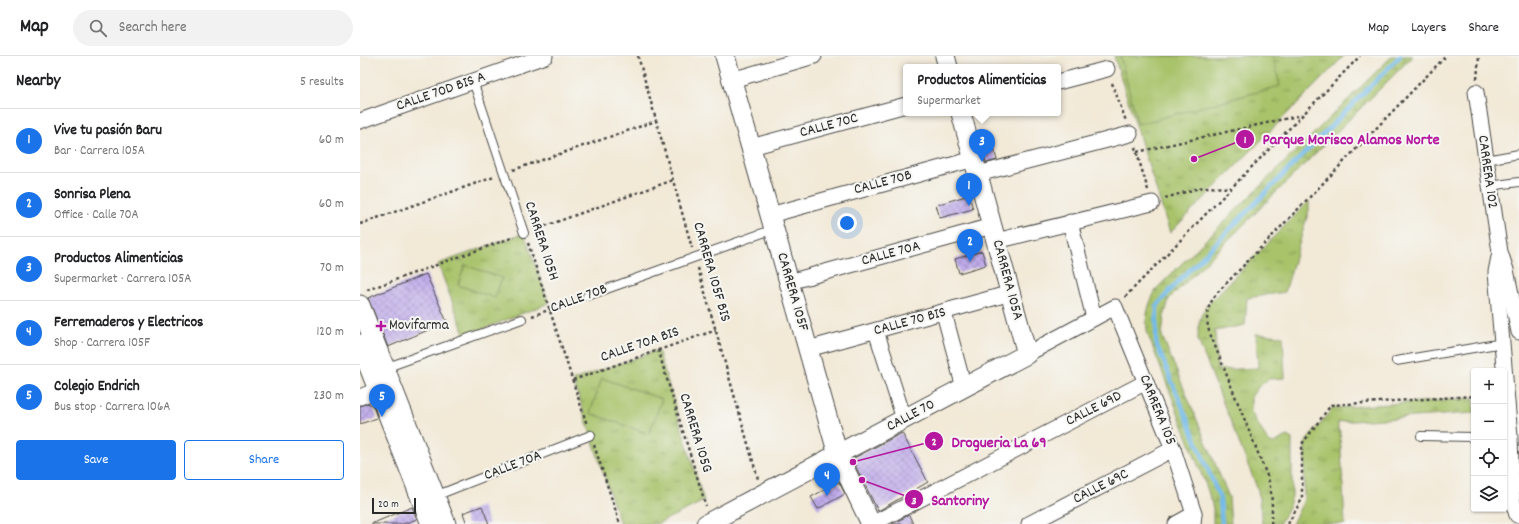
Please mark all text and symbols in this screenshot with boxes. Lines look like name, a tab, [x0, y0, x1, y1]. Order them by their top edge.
search box	[73, 10, 353, 46]
text: Map	[20, 14, 49, 41]
icon: search	[87, 17, 109, 39]
text: Search here	[119, 17, 187, 39]
text: Map	[1368, 18, 1389, 38]
text: Layers	[1411, 18, 1446, 38]
text: Share	[1468, 18, 1499, 38]
popup	[903, 64, 1061, 116]
street label: CALLE 70D BIS A	[393, 66, 489, 118]
text: Nearby	[16, 70, 60, 94]
text: Productos Alimenticias	[917, 70, 1047, 92]
text: 5 results	[300, 73, 344, 92]
text: Supermarket	[917, 92, 981, 111]
street label: CALLE 70C	[797, 108, 861, 144]
text: Vive tu pasión Baru	[54, 120, 162, 142]
callout: Parque Morisco Alamos Norte	[1235, 125, 1448, 153]
pin: 3	[969, 129, 995, 162]
text: Parque Morisco Alamos Norte	[1262, 129, 1440, 152]
text: 1	[28, 131, 30, 150]
text: 60 m	[319, 131, 344, 150]
text: 1	[1244, 132, 1247, 149]
street label: CARRERA 102	[1471, 134, 1503, 210]
text: Bar · Carrera 105A	[54, 142, 145, 161]
street label: CALLE 70B	[852, 165, 914, 201]
pin: 1	[956, 173, 982, 206]
text: Sonrisa Plena	[54, 184, 130, 206]
text: 2	[26, 195, 32, 214]
text: 60 m	[319, 195, 344, 214]
street label: CARRERA 105H	[518, 199, 564, 283]
text: Office · Calle 70A	[54, 206, 139, 225]
your location	[837, 213, 857, 233]
street label: CARRERA 105F BIS	[686, 220, 736, 324]
pin: 2	[957, 229, 983, 262]
street label: CALLE 70A	[859, 236, 923, 272]
street label: CARRERA 105A	[986, 237, 1028, 323]
text: Productos Alimenticias	[54, 248, 183, 270]
street label: CARRERA 105F	[770, 250, 814, 334]
text: 3	[26, 259, 32, 278]
text: 70 m	[320, 259, 344, 278]
text: Supermarket · Carrera 105A	[54, 270, 191, 289]
street label: CALLE 70B	[547, 279, 611, 319]
street label: CALLE 70 BIS	[871, 302, 949, 342]
text: Ferremaderos y Electricos	[54, 312, 203, 334]
place label: Movifarma	[389, 315, 450, 337]
marker: Movifarma	[376, 321, 386, 331]
street label: CALLE 70A BIS	[598, 321, 682, 369]
text: 4	[26, 323, 32, 342]
text: 120 m	[316, 323, 344, 342]
text: Shop · Carrera 105F	[54, 334, 150, 353]
map controls	[1471, 368, 1507, 512]
button: +	[1471, 368, 1507, 404]
street label: CARRERA 105	[1133, 371, 1181, 449]
text: Colegio Endrich	[54, 376, 140, 398]
pin: 5	[369, 384, 395, 417]
street label: CALLE 69D	[1062, 385, 1126, 432]
text: 5	[26, 387, 32, 406]
text: 230 m	[314, 387, 344, 406]
street label: CARRERA 105G	[673, 391, 717, 475]
street label: CALLE 70	[883, 394, 939, 438]
text: Bus stop · Carrera 106A	[54, 398, 170, 417]
button: −	[1471, 404, 1507, 440]
callout: Drogueria La 69	[924, 427, 1055, 455]
text: Drogueria La 69	[951, 432, 1047, 455]
text: 2	[931, 434, 937, 451]
button: Save	[16, 440, 176, 480]
button: Share	[184, 440, 344, 480]
button: locate	[1471, 440, 1507, 476]
street label: CALLE 70A	[481, 445, 545, 487]
pin: 4	[814, 463, 840, 496]
street label: CALLE 69C	[1069, 464, 1133, 510]
button: layers	[1471, 476, 1507, 512]
callout: Santoriny	[904, 485, 997, 513]
text: Santoriny	[931, 490, 990, 513]
text: 3	[911, 493, 917, 510]
scale bar	[372, 496, 416, 515]
text: 20 m	[378, 497, 399, 513]

